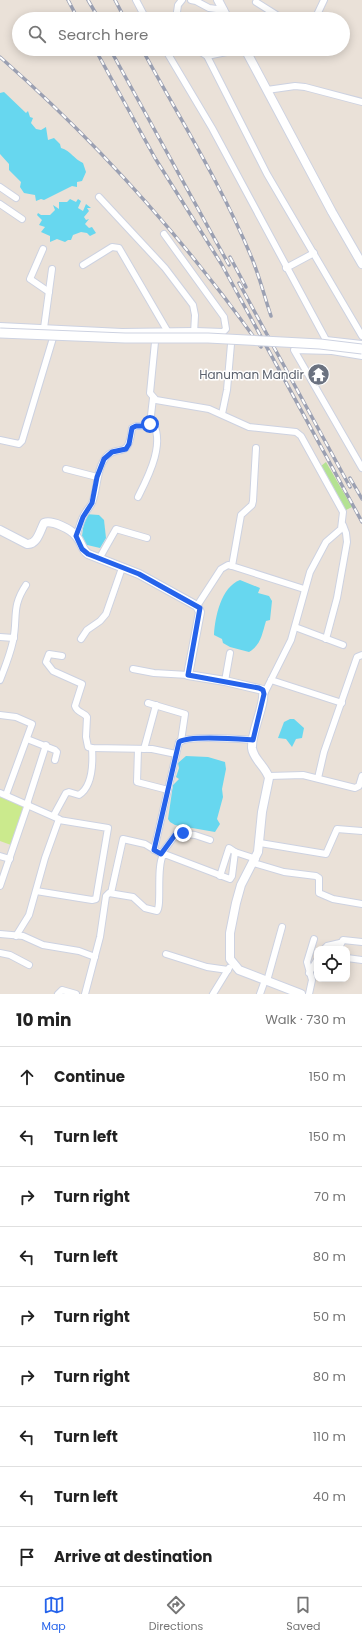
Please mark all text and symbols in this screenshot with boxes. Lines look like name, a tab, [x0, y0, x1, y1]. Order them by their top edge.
search box	[12, 12, 350, 56]
icon: search	[26, 23, 48, 45]
text: Search here	[58, 24, 148, 45]
temple icon: Hanuman Mandir	[306, 361, 332, 387]
place label: Hanuman Mandir	[199, 366, 305, 383]
route start	[141, 415, 159, 433]
route end	[174, 824, 192, 842]
map controls	[314, 946, 350, 982]
button: locate	[314, 946, 350, 982]
text: 10 min	[16, 1008, 72, 1032]
text: Walk · 730 m	[265, 1010, 346, 1029]
icon: ahead	[16, 1066, 38, 1088]
text: Continue	[54, 1066, 125, 1087]
text: 150 m	[309, 1067, 346, 1086]
icon: left	[16, 1126, 38, 1148]
text: Turn left	[54, 1126, 118, 1147]
text: 150 m	[309, 1127, 346, 1146]
icon: right	[16, 1186, 38, 1208]
text: Turn right	[54, 1186, 130, 1207]
text: 70 m	[314, 1187, 346, 1206]
icon: left	[16, 1246, 38, 1268]
text: Turn left	[54, 1246, 118, 1267]
text: 80 m	[313, 1247, 346, 1266]
icon: right	[16, 1306, 38, 1328]
text: Turn right	[54, 1306, 130, 1327]
text: 50 m	[313, 1307, 346, 1326]
icon: right	[16, 1366, 38, 1388]
text: Turn right	[54, 1366, 130, 1387]
text: 80 m	[313, 1367, 346, 1386]
icon: left	[16, 1426, 38, 1448]
text: Turn left	[54, 1426, 118, 1447]
text: 110 m	[313, 1427, 346, 1446]
icon: left	[16, 1486, 38, 1508]
text: Turn left	[54, 1486, 118, 1507]
text: 40 m	[313, 1487, 346, 1506]
icon: arrive	[16, 1546, 38, 1568]
text: Arrive at destination	[54, 1546, 212, 1567]
tab: Map	[41, 1594, 66, 1635]
tab: Directions	[149, 1594, 203, 1635]
tab: Saved	[286, 1594, 321, 1635]

